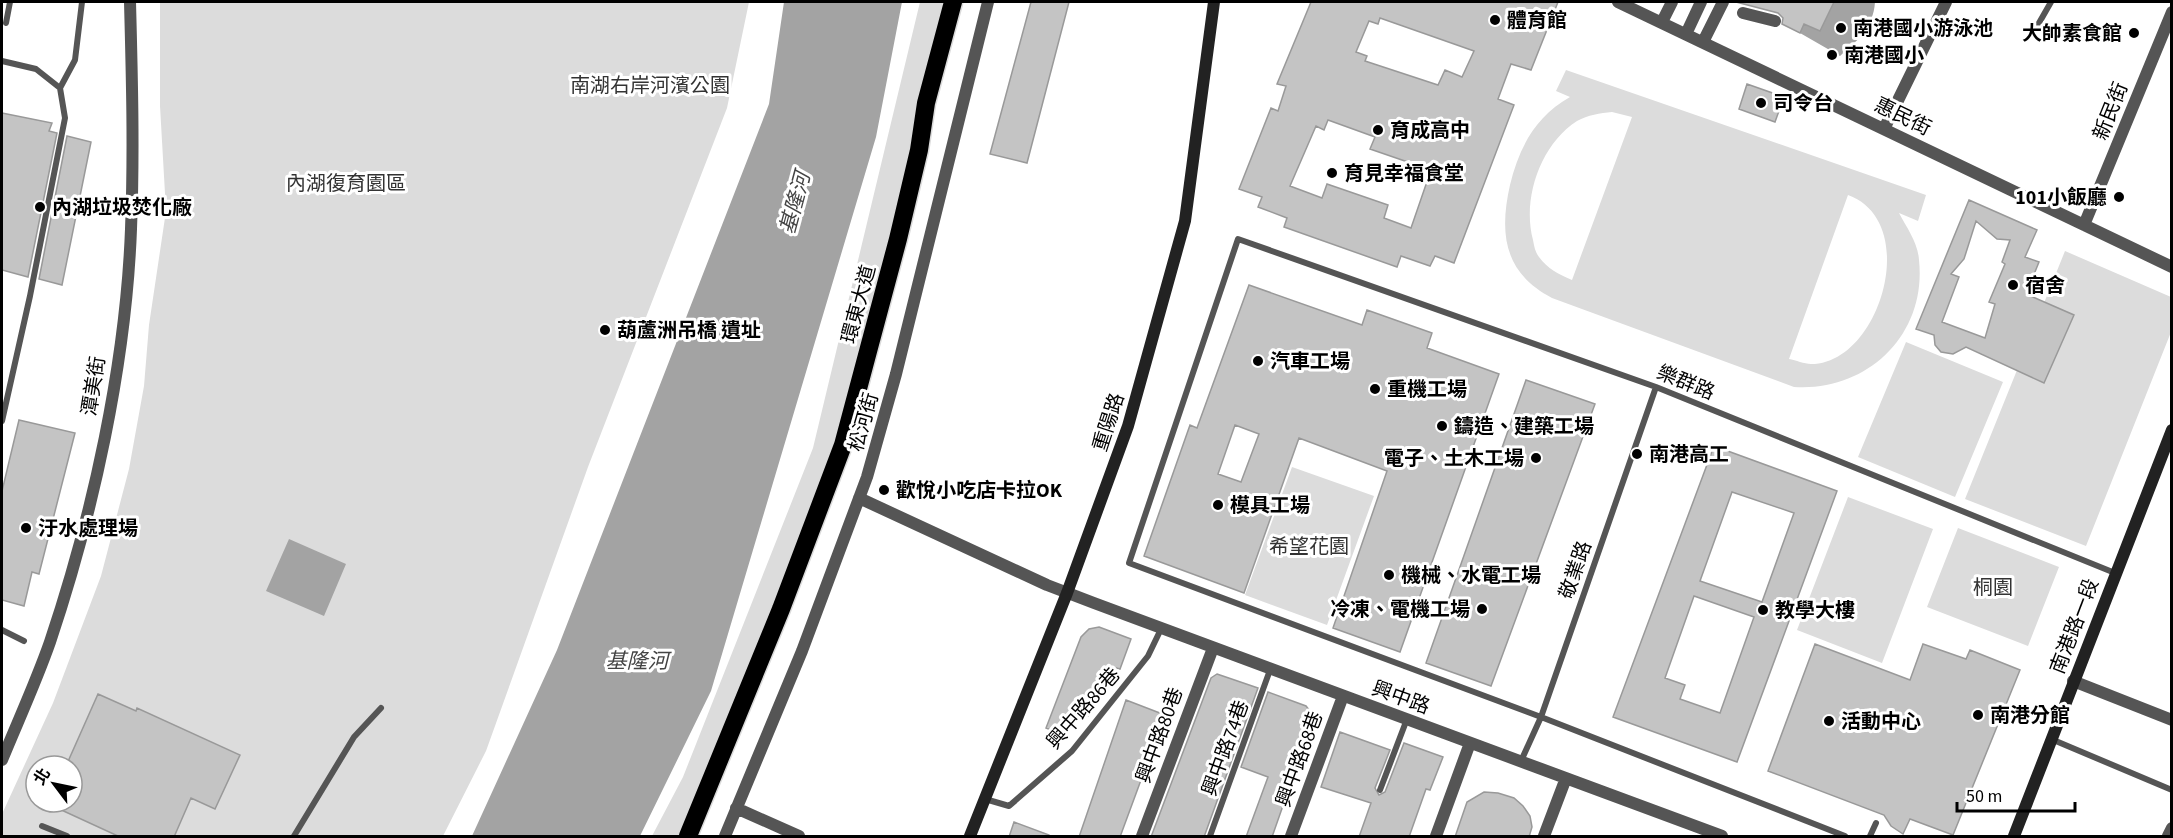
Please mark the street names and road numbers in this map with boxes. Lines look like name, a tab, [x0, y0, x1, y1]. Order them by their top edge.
street label: 新民街	[2087, 78, 2135, 144]
street label: 惠民街	[1869, 91, 1936, 143]
street label: 環東大道	[835, 262, 883, 347]
street label: 潭美街	[75, 354, 113, 418]
street label: 樂群路	[1653, 359, 1719, 407]
street label: 重陽路	[1086, 389, 1132, 455]
street label: 松河街	[842, 390, 886, 455]
street label: 敬業路	[1553, 537, 1599, 603]
street label: 南港路一段	[2044, 575, 2106, 678]
street label: 興中路86巷	[1040, 662, 1127, 756]
street label: 興中路	[1368, 675, 1434, 721]
street label: 興中路80巷	[1130, 684, 1190, 787]
street label: 興中路74巷	[1196, 697, 1256, 800]
street label: 興中路68巷	[1270, 708, 1330, 811]

